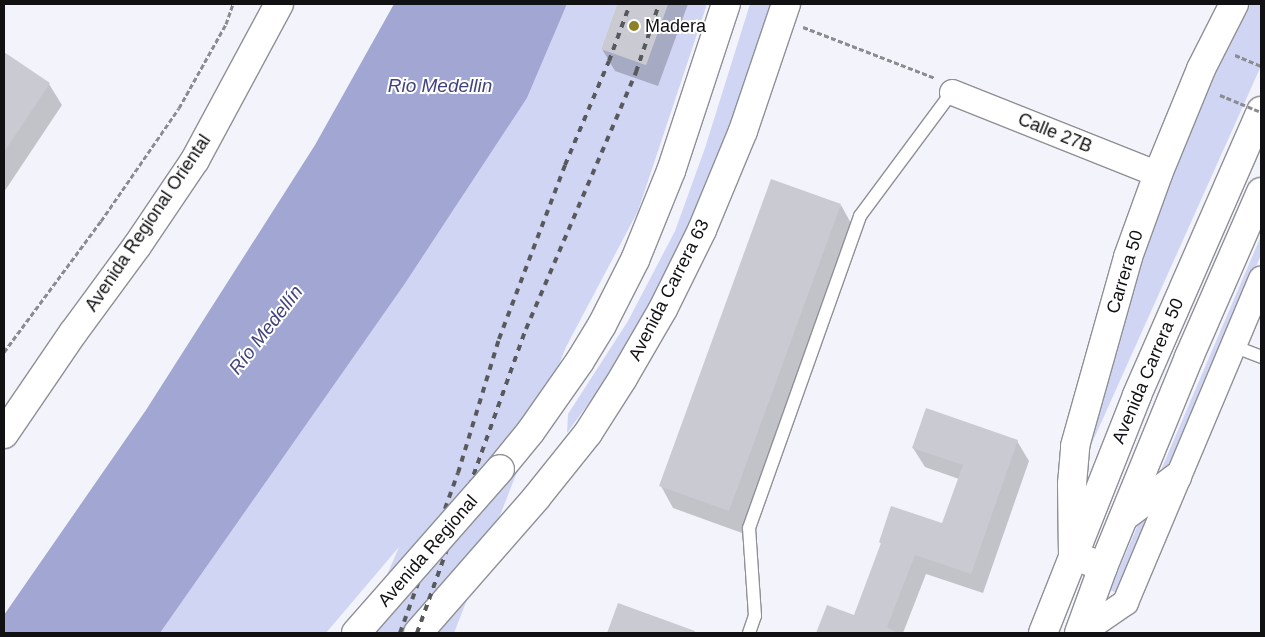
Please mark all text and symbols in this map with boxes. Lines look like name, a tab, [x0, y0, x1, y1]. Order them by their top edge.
place label: Madera	[645, 15, 706, 37]
marker: Madera	[627, 19, 641, 33]
water label: Rio Medellin	[388, 75, 492, 97]
street label: Calle 27B	[1015, 108, 1095, 158]
street label: Avenida Regional Oriental	[81, 130, 215, 316]
street label: Avenida Carrera 63	[624, 216, 714, 364]
street label: Carrera 50	[1102, 228, 1148, 316]
water label: Río Medellín	[224, 281, 308, 379]
street label: Avenida Carrera 50	[1108, 295, 1188, 447]
street label: Avenida Regional	[374, 491, 482, 611]

